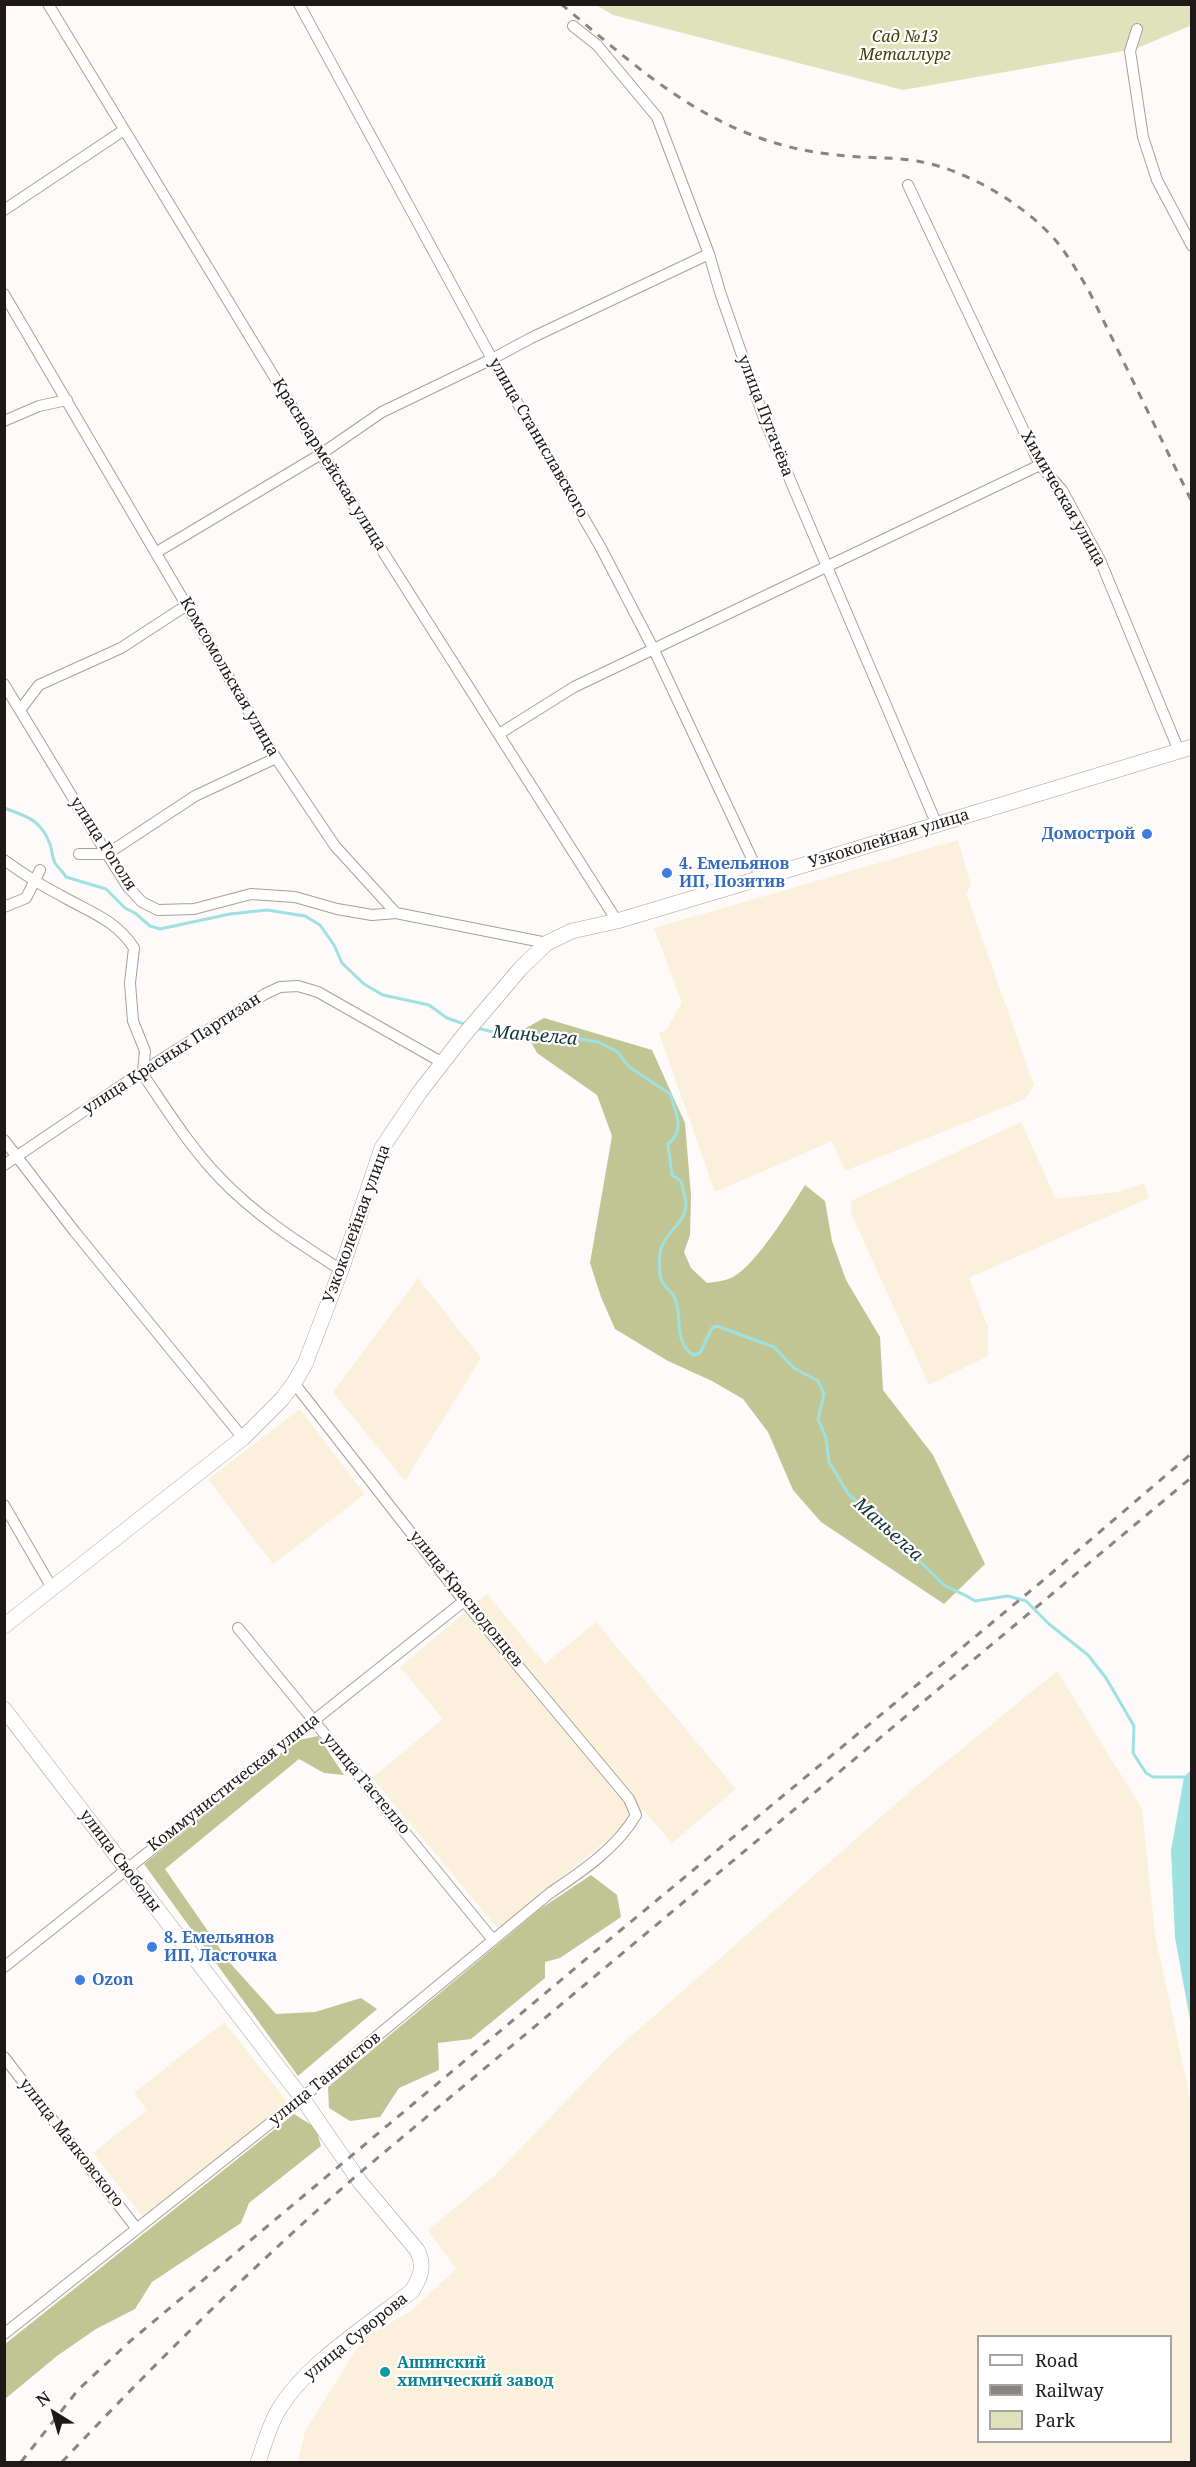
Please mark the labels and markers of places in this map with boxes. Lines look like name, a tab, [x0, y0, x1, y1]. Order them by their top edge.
place label: Домострой	[1042, 824, 1135, 844]
marker: Домострой	[1140, 827, 1154, 841]
place label: 4. Емельянов ИП, Позитив	[679, 854, 789, 892]
marker: 4. Емельянов ИП, Позитив	[660, 866, 674, 880]
place label: 8. Емельянов ИП, Ласточка	[164, 1928, 277, 1966]
marker: 8. Емельянов ИП, Ласточка	[145, 1940, 159, 1954]
place label: Ozon	[92, 1970, 134, 1990]
marker: Ozon	[73, 1973, 87, 1987]
place label: Ашинский химический завод	[397, 2353, 553, 2391]
marker: Ашинский химический завод	[378, 2365, 392, 2379]

